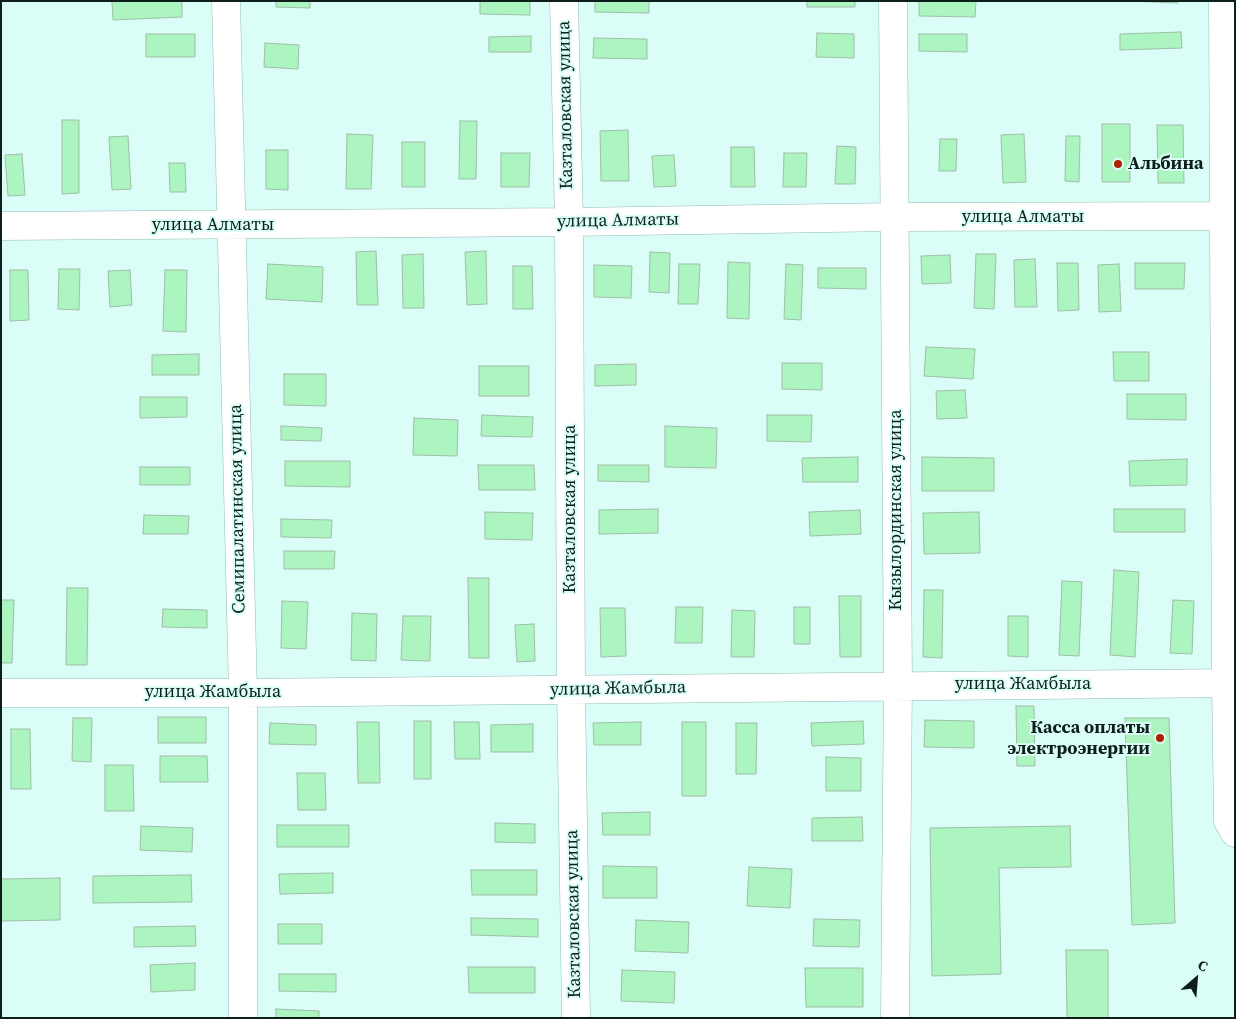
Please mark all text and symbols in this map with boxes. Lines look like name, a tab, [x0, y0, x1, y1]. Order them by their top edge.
street label: Казталовская улица	[554, 20, 578, 190]
place label: Альбина	[1128, 153, 1204, 175]
marker: Альбина	[1112, 158, 1124, 170]
street label: улица Алматы	[962, 206, 1084, 228]
street label: улица Алматы	[557, 209, 679, 233]
street label: улица Алматы	[152, 214, 274, 236]
street label: Семипалатинская улица	[225, 404, 251, 614]
street label: Кызылординская улица	[885, 409, 907, 611]
street label: Казталовская улица	[559, 425, 581, 593]
street label: улица Жамбыла	[955, 673, 1091, 695]
street label: улица Жамбыла	[550, 677, 686, 701]
street label: улица Жамбыла	[145, 681, 281, 703]
place label: Касса оплаты электроэнергии	[1007, 717, 1150, 760]
marker: Касса оплаты электроэнергии	[1154, 732, 1166, 744]
street label: Казталовская улица	[562, 829, 586, 999]
north arrow	[1171, 954, 1221, 1004]
text: С	[1194, 955, 1211, 977]

